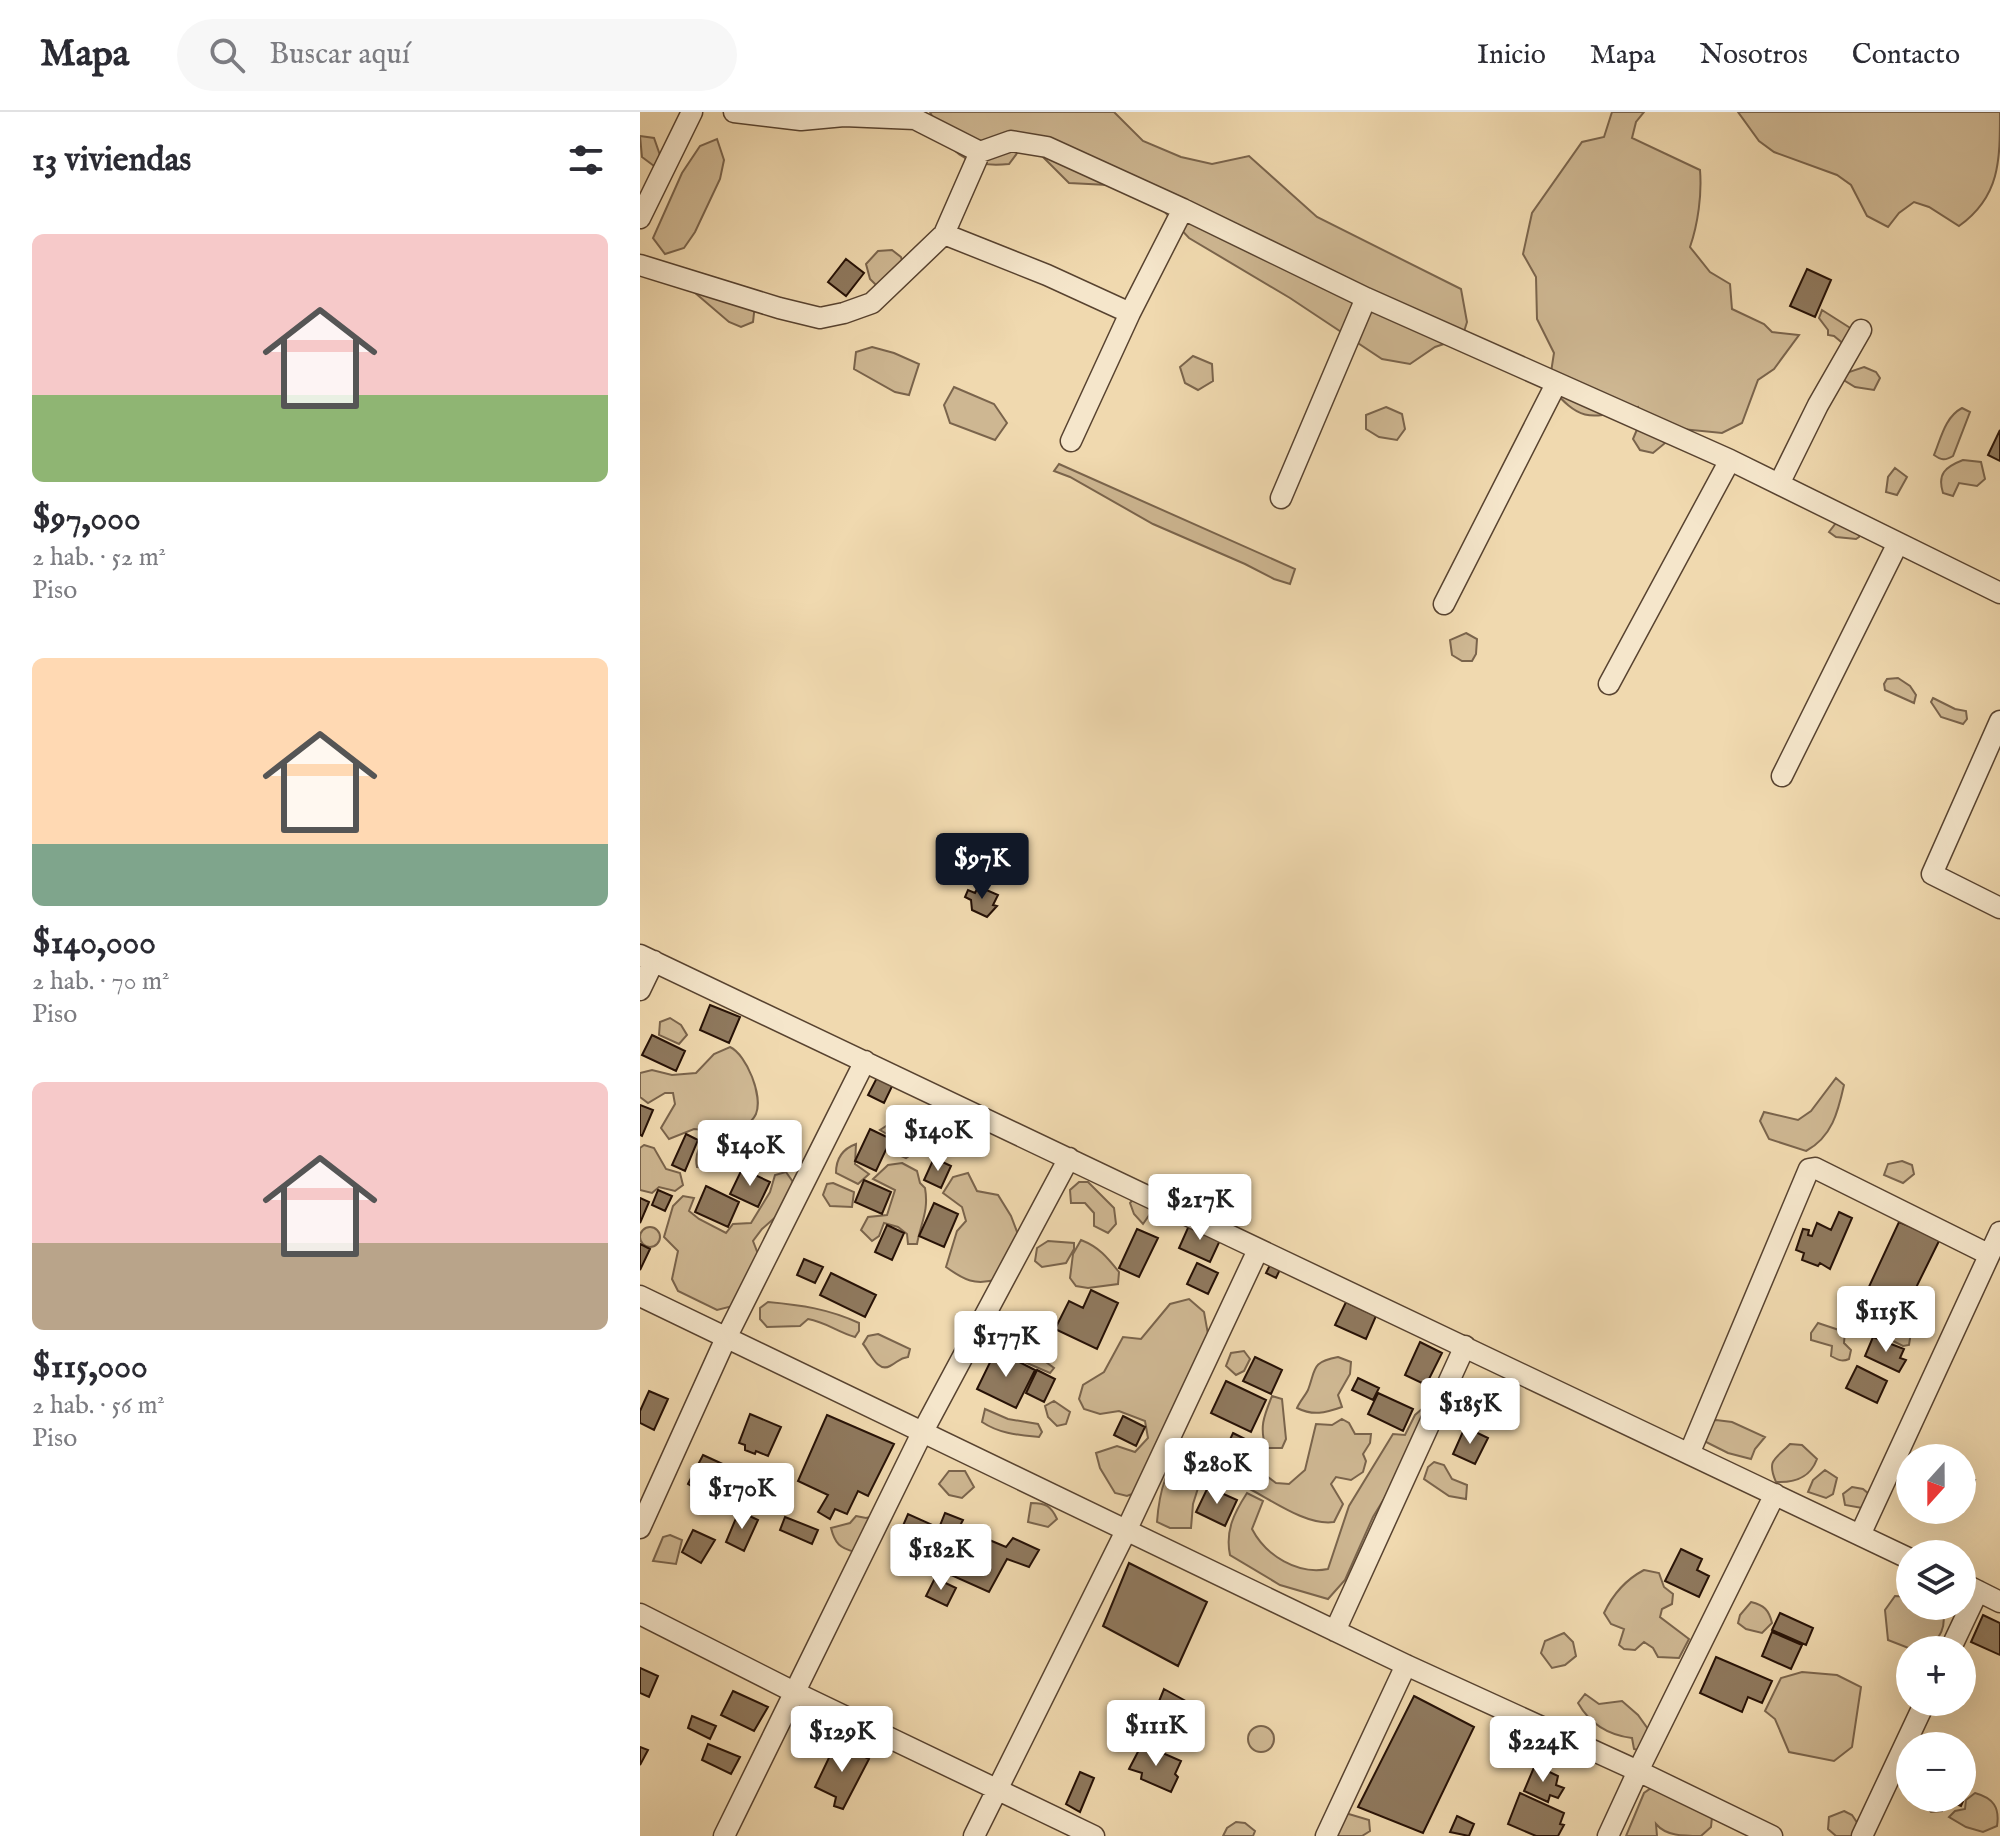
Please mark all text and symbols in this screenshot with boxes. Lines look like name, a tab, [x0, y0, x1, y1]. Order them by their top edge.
search box	[177, 19, 737, 91]
text: Mapa	[40, 31, 129, 79]
icon: search	[205, 33, 249, 77]
text: Buscar aquí	[269, 36, 410, 74]
text: Inicio	[1477, 38, 1546, 73]
text: Mapa	[1590, 38, 1656, 73]
text: Nosotros	[1700, 38, 1808, 73]
text: Contacto	[1852, 38, 1960, 73]
icon: filters	[564, 138, 608, 182]
text: 13 viviendas	[32, 139, 191, 182]
icon: home	[248, 286, 392, 430]
text: $97,000	[32, 498, 141, 541]
text: 2 hab. · 52 m²	[32, 541, 166, 574]
text: Piso	[32, 574, 77, 607]
icon: home	[248, 710, 392, 854]
pin: $97K	[935, 833, 1029, 901]
text: $97K	[954, 842, 1010, 875]
text: $140,000	[32, 922, 156, 965]
text: 2 hab. · 70 m²	[32, 965, 169, 998]
text: Piso	[32, 998, 77, 1031]
pin: $140K	[882, 1105, 994, 1173]
text: $140K	[904, 1114, 972, 1147]
pin: $140K	[694, 1120, 806, 1188]
text: $140K	[716, 1129, 784, 1162]
icon: home	[248, 1134, 392, 1278]
pin: $217K	[1144, 1174, 1256, 1242]
text: $217K	[1166, 1183, 1234, 1216]
pin: $115K	[1830, 1286, 1942, 1354]
text: $115K	[1855, 1295, 1917, 1328]
pin: $177K	[950, 1311, 1062, 1379]
text: $177K	[972, 1320, 1040, 1353]
text: $115,000	[32, 1346, 148, 1389]
pin: $185K	[1414, 1378, 1526, 1446]
text: $185K	[1439, 1387, 1501, 1420]
text: 2 hab. · 56 m²	[32, 1389, 165, 1422]
text: Piso	[32, 1422, 77, 1455]
pin: $280K	[1161, 1438, 1273, 1506]
north arrow	[1896, 1444, 1976, 1524]
map controls	[1896, 1444, 1976, 1812]
text: $280K	[1183, 1447, 1251, 1480]
pin: $170K	[686, 1463, 798, 1531]
text: $170K	[708, 1472, 776, 1505]
pin: $182K	[885, 1524, 997, 1592]
text: $182K	[908, 1533, 974, 1566]
button: layers	[1896, 1540, 1976, 1620]
button: +	[1896, 1636, 1976, 1716]
pin: $111K	[1100, 1700, 1212, 1768]
pin: $129K	[786, 1706, 898, 1774]
text: $111K	[1125, 1709, 1187, 1742]
text: $129K	[809, 1715, 875, 1748]
pin: $224K	[1487, 1716, 1599, 1784]
text: $224K	[1508, 1725, 1578, 1758]
button: −	[1896, 1732, 1976, 1812]

